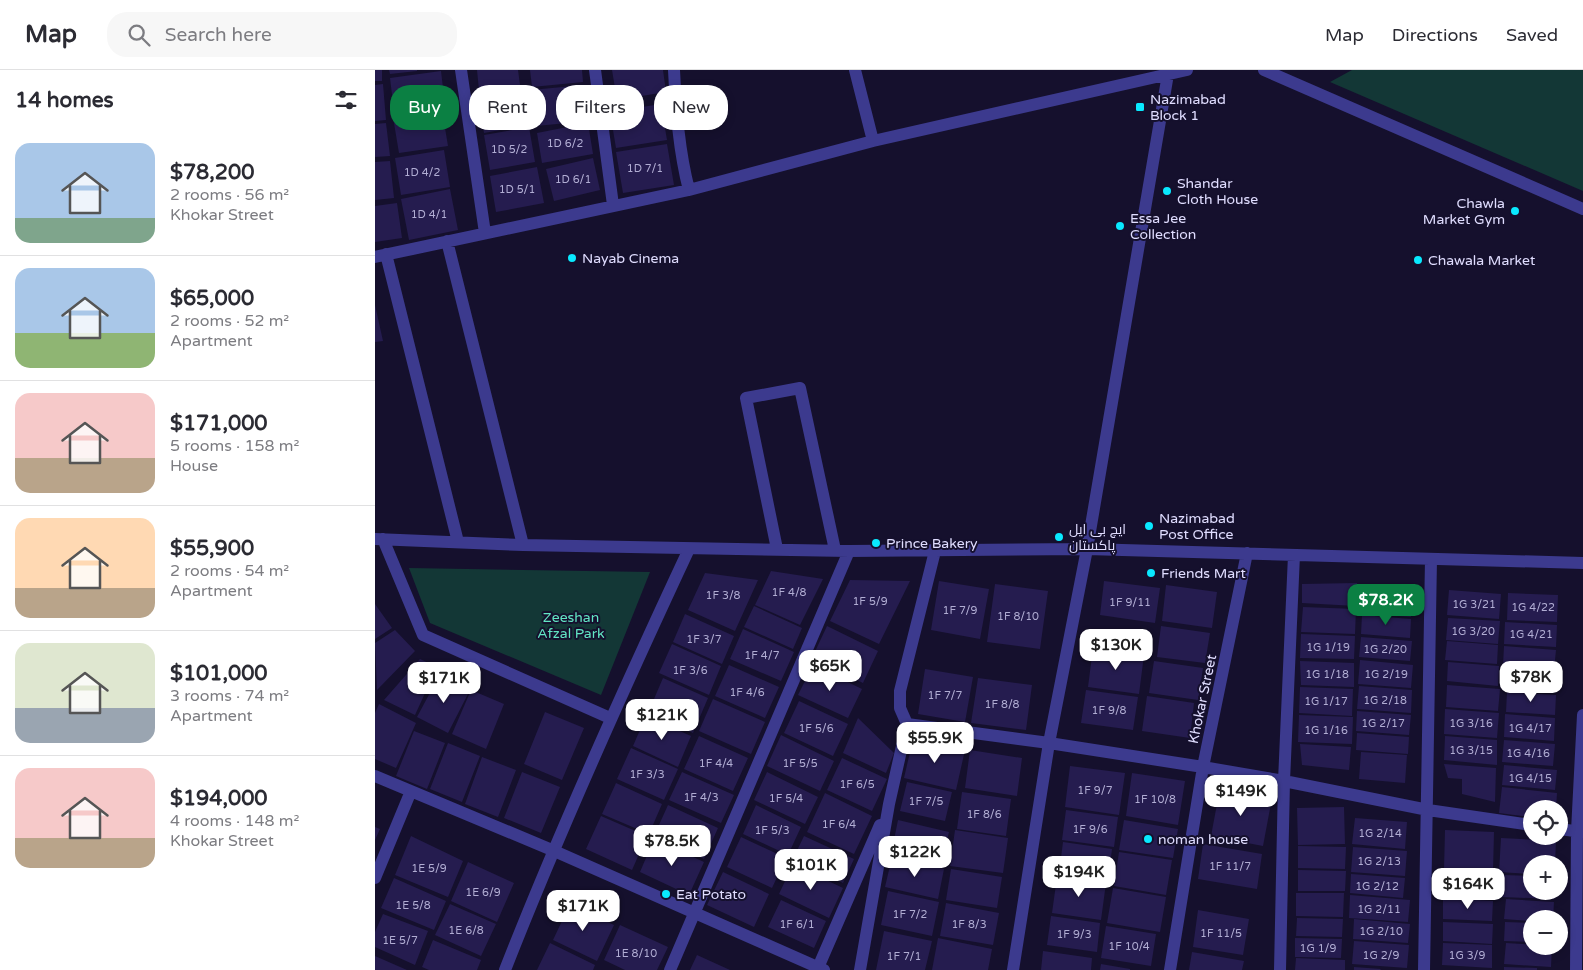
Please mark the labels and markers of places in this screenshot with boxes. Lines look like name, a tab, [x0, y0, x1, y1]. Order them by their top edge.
place label: Nazimabad Block 1	[1150, 91, 1226, 124]
marker: Nazimabad Block 1	[1134, 101, 1146, 113]
place label: Shandar Cloth House	[1177, 175, 1258, 208]
marker: Shandar Cloth House	[1161, 185, 1173, 197]
place label: Chawla Market Gym	[1423, 195, 1505, 228]
marker: Chawla Market Gym	[1509, 205, 1521, 217]
place label: Essa Jee Collection	[1130, 210, 1196, 243]
marker: Essa Jee Collection	[1114, 220, 1126, 232]
place label: Nayab Cinema	[582, 250, 679, 267]
marker: Nayab Cinema	[566, 252, 578, 264]
place label: Chawala Market	[1428, 252, 1536, 269]
marker: Chawala Market	[1412, 254, 1424, 266]
place label: Nazimabad Post Office	[1159, 510, 1235, 543]
marker: Nazimabad Post Office	[1143, 520, 1155, 532]
place label: ایچ بی ایل پاکستان	[1069, 521, 1126, 555]
marker: ایچ بی ایل پاکستان	[1053, 531, 1065, 543]
place label: Prince Bakery	[886, 535, 978, 552]
marker: Prince Bakery	[870, 537, 882, 549]
place label: Friends Mart	[1161, 565, 1246, 582]
marker: Friends Mart	[1145, 567, 1157, 579]
pin: $78.2K	[1345, 584, 1427, 626]
pin: $130K	[1081, 628, 1151, 671]
pin: $65K	[800, 650, 860, 692]
pin: $78K	[1501, 660, 1561, 703]
pin: $171K	[409, 662, 479, 704]
pin: $121K	[627, 698, 697, 741]
pin: $55.9K	[894, 722, 976, 764]
pin: $149K	[1206, 774, 1276, 817]
pin: $78.5K	[631, 824, 713, 867]
place label: noman house	[1158, 831, 1248, 848]
marker: noman house	[1142, 833, 1154, 845]
pin: $122K	[880, 836, 950, 878]
pin: $101K	[776, 848, 846, 891]
pin: $194K	[1044, 856, 1114, 898]
pin: $164K	[1433, 868, 1503, 910]
place label: Eat Potato	[676, 886, 746, 903]
marker: Eat Potato	[660, 888, 672, 900]
pin: $171K	[548, 890, 618, 932]

